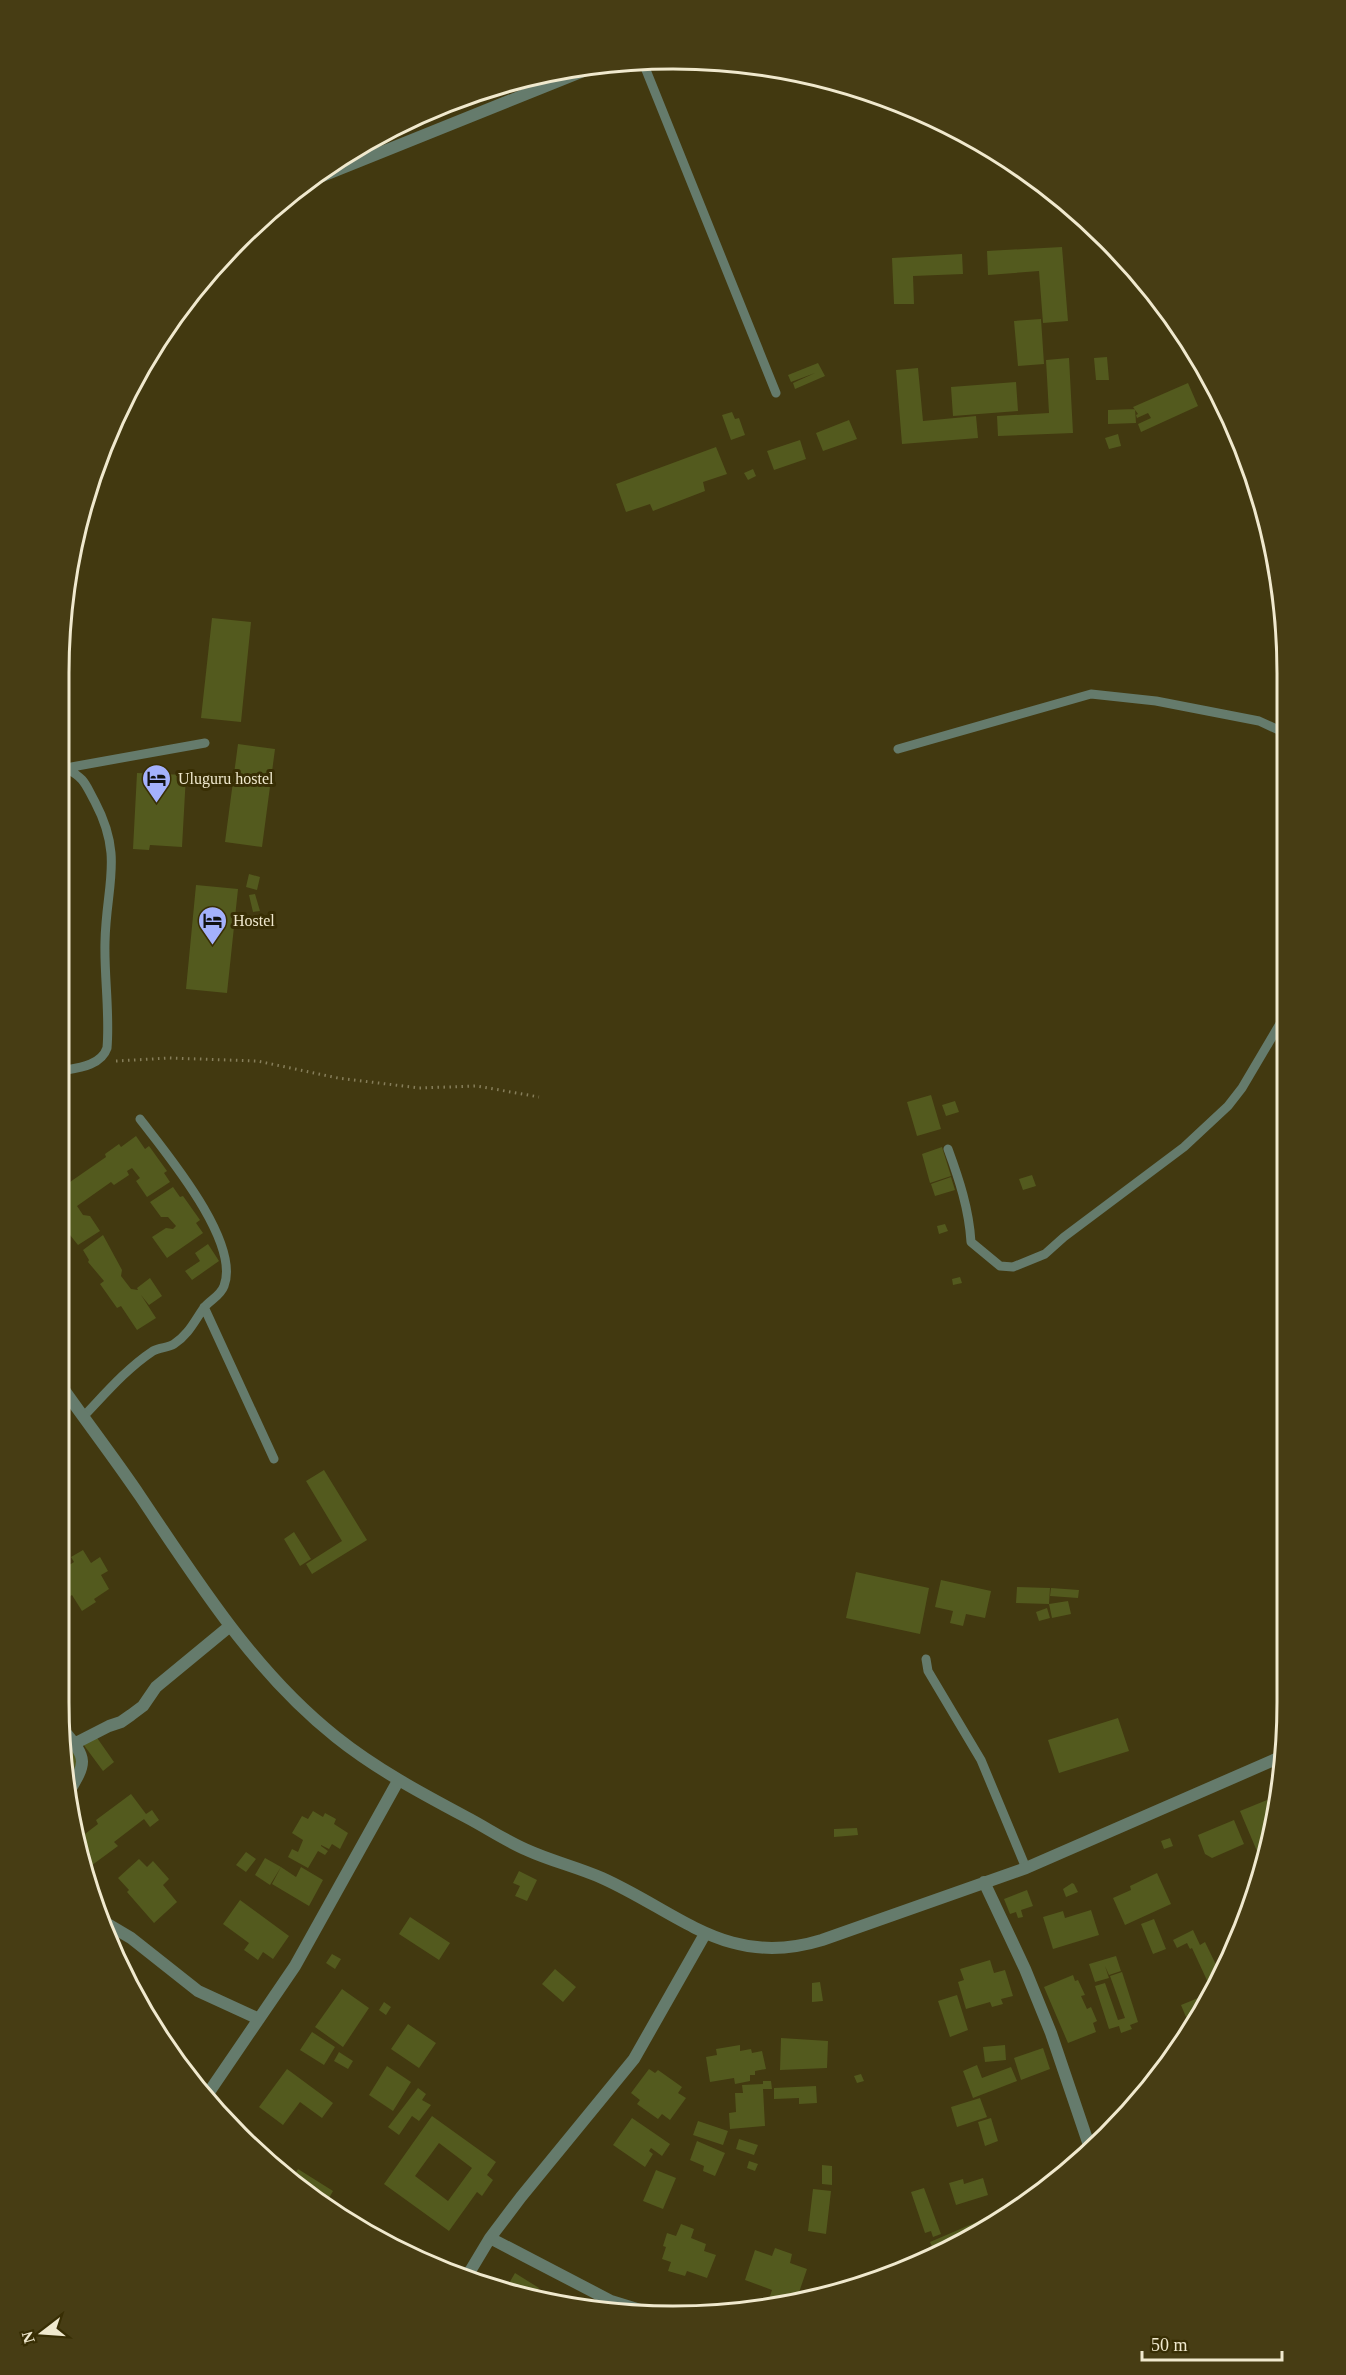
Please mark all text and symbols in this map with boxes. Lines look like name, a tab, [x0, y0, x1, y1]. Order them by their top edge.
hotel icon: Uluguru hostel	[141, 762, 173, 804]
place label: Uluguru hostel	[178, 770, 274, 788]
hotel icon: Hostel	[196, 904, 228, 946]
place label: Hostel	[233, 912, 275, 929]
north arrow	[12, 2303, 72, 2363]
scale bar	[1142, 2324, 1282, 2362]
text: N	[18, 2329, 38, 2345]
text: 50 m	[1151, 2335, 1188, 2355]

